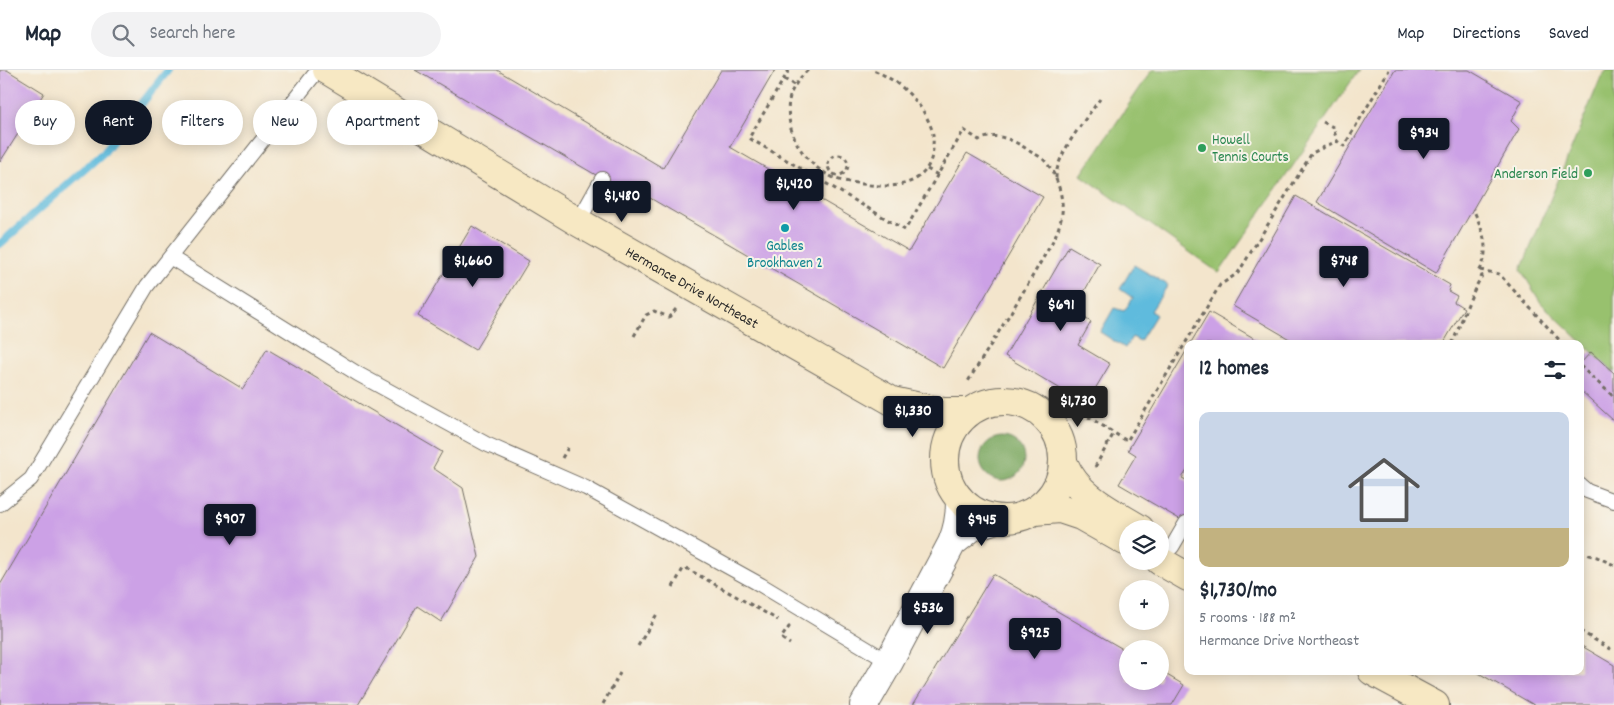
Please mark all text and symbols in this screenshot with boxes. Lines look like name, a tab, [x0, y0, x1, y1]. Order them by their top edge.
search box	[91, 12, 441, 57]
text: Map	[25, 18, 61, 52]
icon: search	[109, 21, 137, 49]
text: Search here	[149, 21, 235, 48]
text: Map	[1397, 22, 1424, 47]
text: Directions	[1452, 22, 1521, 47]
text: Saved	[1549, 22, 1589, 47]
chip: Buy	[15, 100, 75, 145]
chip: Rent	[85, 100, 152, 145]
chip: Filters	[162, 100, 243, 145]
chip: New	[253, 100, 317, 145]
chip: Apartment	[327, 100, 438, 145]
pin: $934	[1394, 118, 1454, 160]
text: $934	[1409, 122, 1439, 145]
place label: Howell Tennis Courts	[1212, 130, 1289, 169]
marker: Howell Tennis Courts	[1196, 142, 1208, 154]
place label: Anderson Field	[1494, 164, 1578, 186]
marker: Anderson Field	[1582, 167, 1594, 179]
pin: $1,420	[753, 168, 835, 211]
text: $1,420	[775, 173, 813, 196]
pin: $1,480	[581, 180, 663, 223]
text: $1,480	[604, 185, 640, 208]
marker: Gables Brookhaven 2	[779, 222, 791, 234]
place label: Gables Brookhaven 2	[747, 236, 823, 275]
street label: Hermance Drive Northeast	[621, 242, 762, 336]
pin: $1,660	[432, 246, 514, 288]
pin: $748	[1314, 246, 1374, 288]
text: $1,660	[453, 250, 493, 273]
text: $748	[1330, 250, 1358, 273]
pin: $691	[1031, 290, 1091, 332]
text: $691	[1048, 294, 1074, 317]
text: 12 homes	[1199, 355, 1269, 385]
icon: filters	[1541, 356, 1569, 384]
pin: $1,730	[1037, 386, 1119, 428]
text: $1,730	[1060, 390, 1096, 413]
pin: $1,330	[872, 396, 954, 438]
text: $1,330	[894, 400, 932, 423]
icon: home	[1339, 445, 1429, 535]
pin: $907	[200, 504, 260, 546]
pin: $945	[952, 504, 1012, 547]
text: $907	[215, 508, 245, 531]
text: $945	[967, 509, 997, 532]
map controls	[1119, 520, 1169, 690]
button: layers	[1119, 520, 1169, 570]
text: $1,730/mo	[1199, 577, 1277, 607]
button: +	[1119, 580, 1169, 630]
pin: $536	[898, 592, 958, 635]
text: $536	[913, 597, 943, 620]
text: 5 rooms · 188 m²	[1199, 607, 1296, 630]
pin: $925	[1005, 618, 1065, 660]
text: $925	[1020, 622, 1050, 645]
text: Hermance Drive Northeast	[1199, 630, 1359, 653]
button: −	[1119, 640, 1169, 690]

